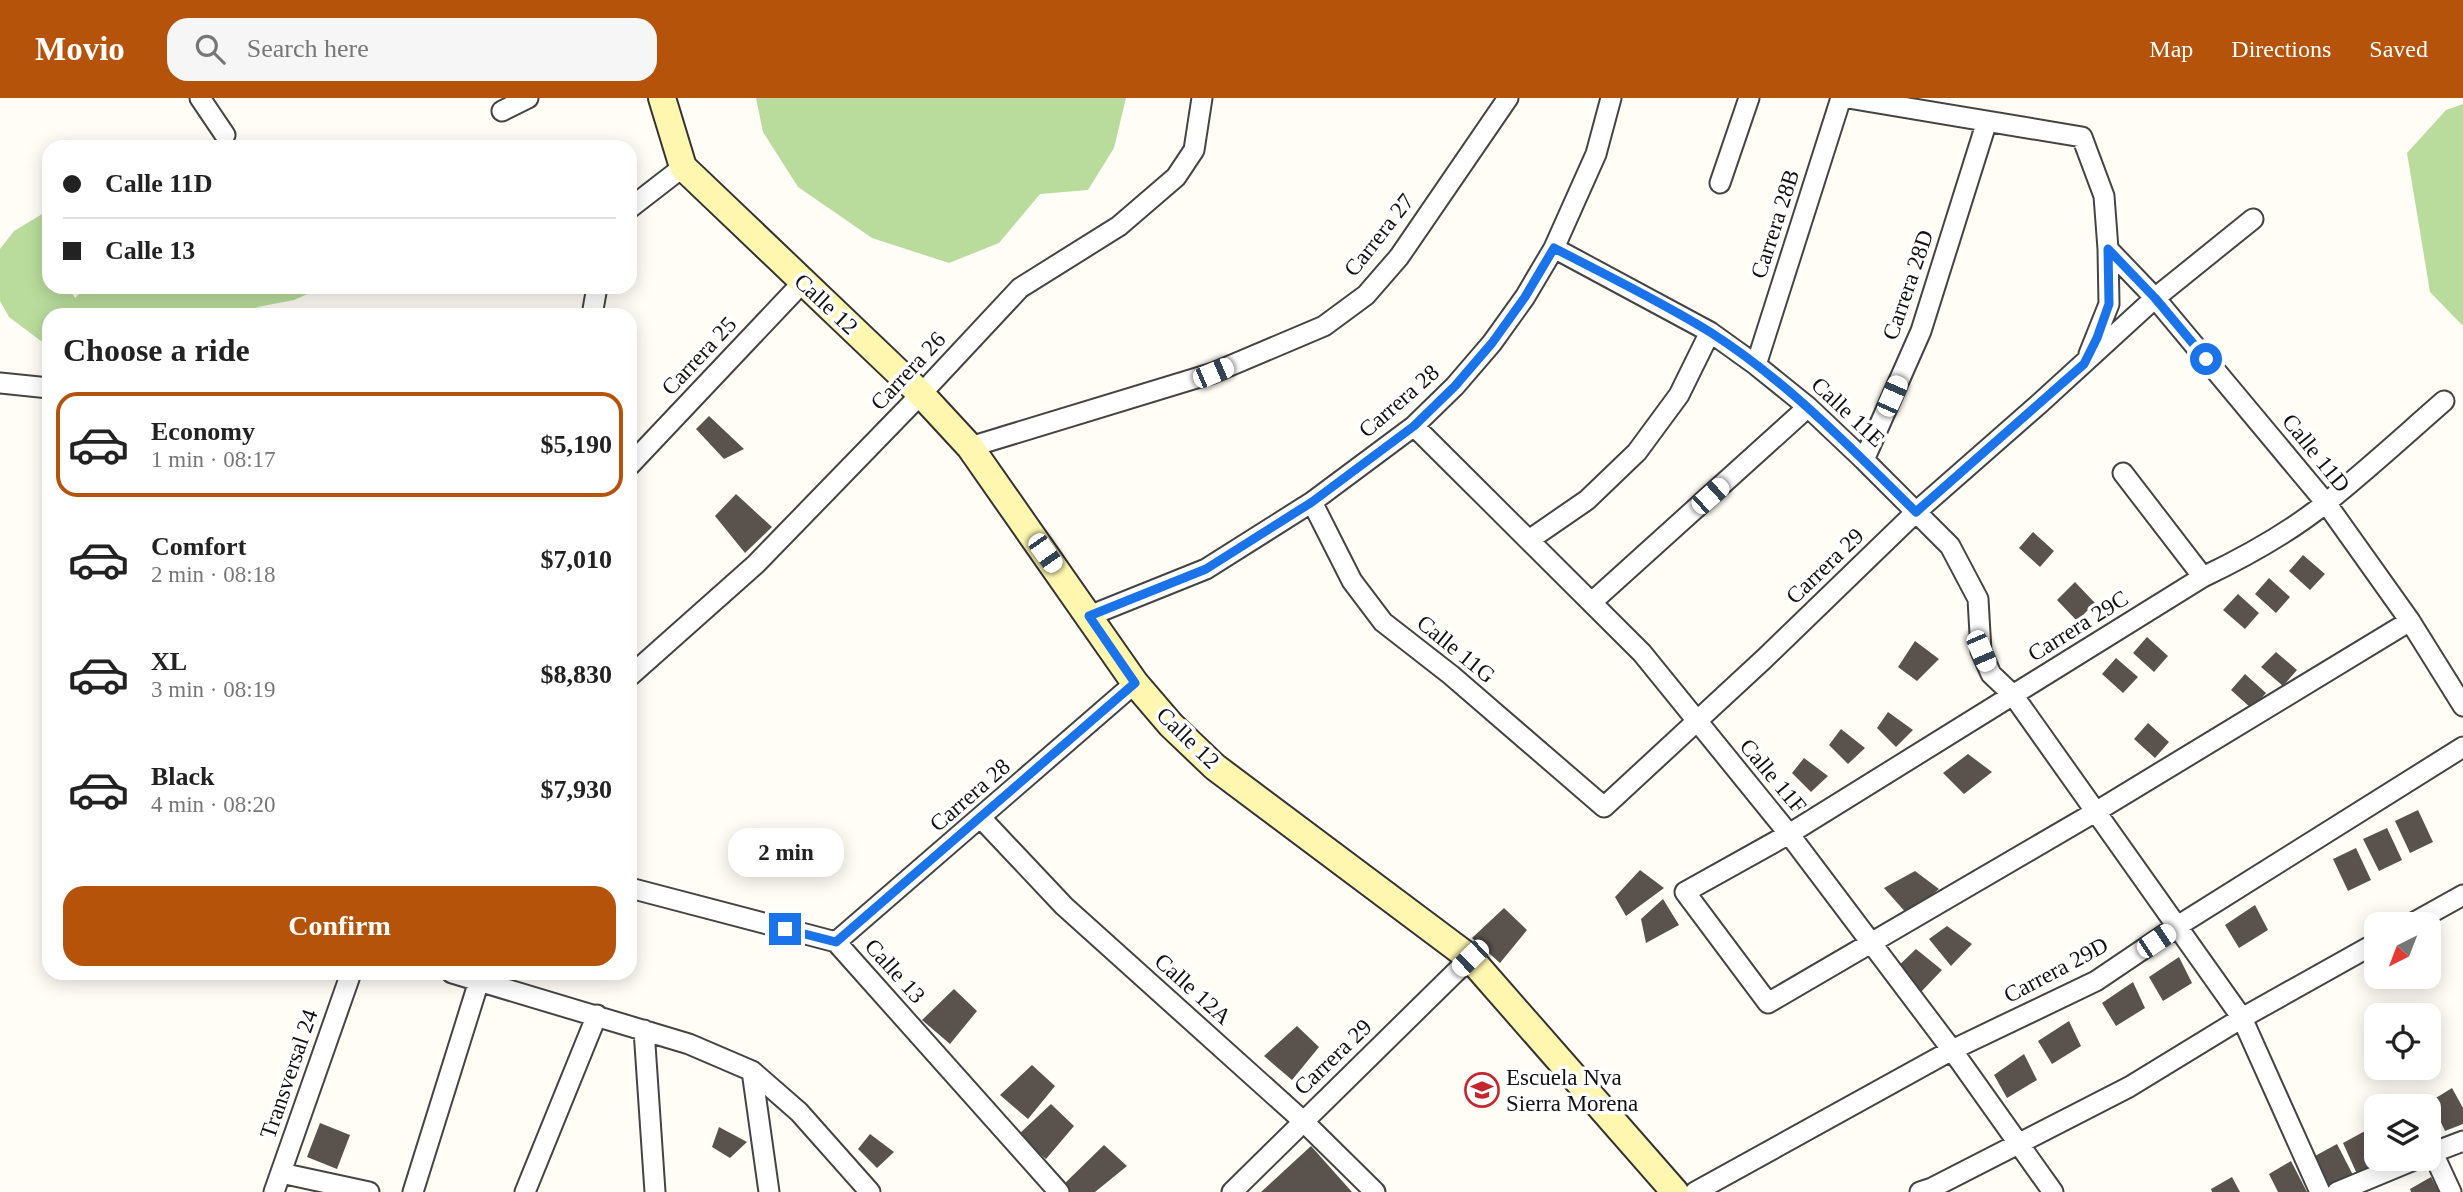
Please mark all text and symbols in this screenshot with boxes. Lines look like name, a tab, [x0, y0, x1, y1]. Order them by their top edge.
search box	[167, 18, 657, 81]
icon: search	[191, 30, 229, 68]
text: Movio	[35, 31, 125, 67]
text: Search here	[247, 34, 369, 63]
text: Map	[2149, 36, 2193, 62]
text: Directions	[2231, 36, 2331, 62]
text: Saved	[2369, 36, 2428, 62]
street label: Carrera 28B	[1746, 166, 1804, 282]
text: Calle 11D	[105, 169, 213, 198]
street label: Carrera 27	[1339, 189, 1419, 281]
street label: Carrera 28D	[1878, 227, 1938, 343]
text: Calle 13	[105, 236, 195, 265]
street label: Calle 12	[789, 268, 863, 340]
street label: Carrera 25	[657, 312, 741, 400]
street label: Carrera 26	[866, 327, 950, 415]
text: Choose a ride	[63, 332, 250, 368]
route start	[2190, 343, 2222, 375]
car	[1190, 355, 1237, 391]
street label: Carrera 28	[1354, 360, 1444, 442]
street label: Calle 11E	[1806, 372, 1890, 452]
car	[1874, 373, 1911, 419]
street label: Calle 11D	[2277, 409, 2355, 497]
icon: car	[67, 413, 130, 476]
text: Economy	[151, 417, 255, 446]
text: $5,190	[541, 430, 612, 459]
text: 1 min · 08:17	[151, 447, 276, 472]
car	[1688, 474, 1733, 518]
street label: Carrera 29	[1781, 523, 1869, 609]
icon: car	[67, 528, 130, 591]
car	[1025, 530, 1066, 576]
text: Comfort	[151, 532, 246, 561]
text: $7,010	[541, 545, 612, 574]
text: 2 min · 08:18	[151, 562, 276, 587]
street label: Carrera 29C	[2023, 585, 2133, 667]
street label: Calle 11G	[1412, 610, 1500, 688]
car	[1964, 628, 1999, 674]
icon: car	[67, 643, 130, 706]
text: XL	[151, 647, 187, 676]
text: $8,830	[541, 660, 612, 689]
text: 3 min · 08:19	[151, 677, 276, 702]
street label: Calle 12	[1152, 702, 1224, 774]
street label: Calle 11F	[1735, 734, 1811, 818]
street label: Carrera 28	[925, 754, 1015, 836]
icon: car	[67, 758, 130, 821]
text: Black	[151, 762, 215, 791]
text: $7,930	[541, 775, 612, 804]
text: 4 min · 08:20	[151, 792, 276, 817]
callout: 2 min	[727, 828, 843, 876]
text: 2 min	[758, 840, 814, 865]
button: Confirm	[63, 886, 616, 966]
north arrow	[2364, 912, 2441, 989]
map controls	[2364, 912, 2441, 1171]
route end	[769, 913, 801, 945]
car	[2133, 921, 2180, 961]
street label: Carrera 29D	[2000, 932, 2112, 1008]
street label: Calle 13	[860, 934, 930, 1008]
car	[1448, 936, 1493, 980]
street label: Calle 12A	[1150, 948, 1237, 1030]
button: locate	[2364, 1003, 2441, 1080]
street label: Transversal 24	[255, 1006, 323, 1142]
street label: Carrera 29	[1289, 1014, 1377, 1100]
place label: Escuela Nva Sierra Morena	[1506, 1065, 1638, 1116]
school or university icon: Escuela Nva Sierra Morena	[1463, 1071, 1501, 1109]
button: layers	[2364, 1094, 2441, 1171]

